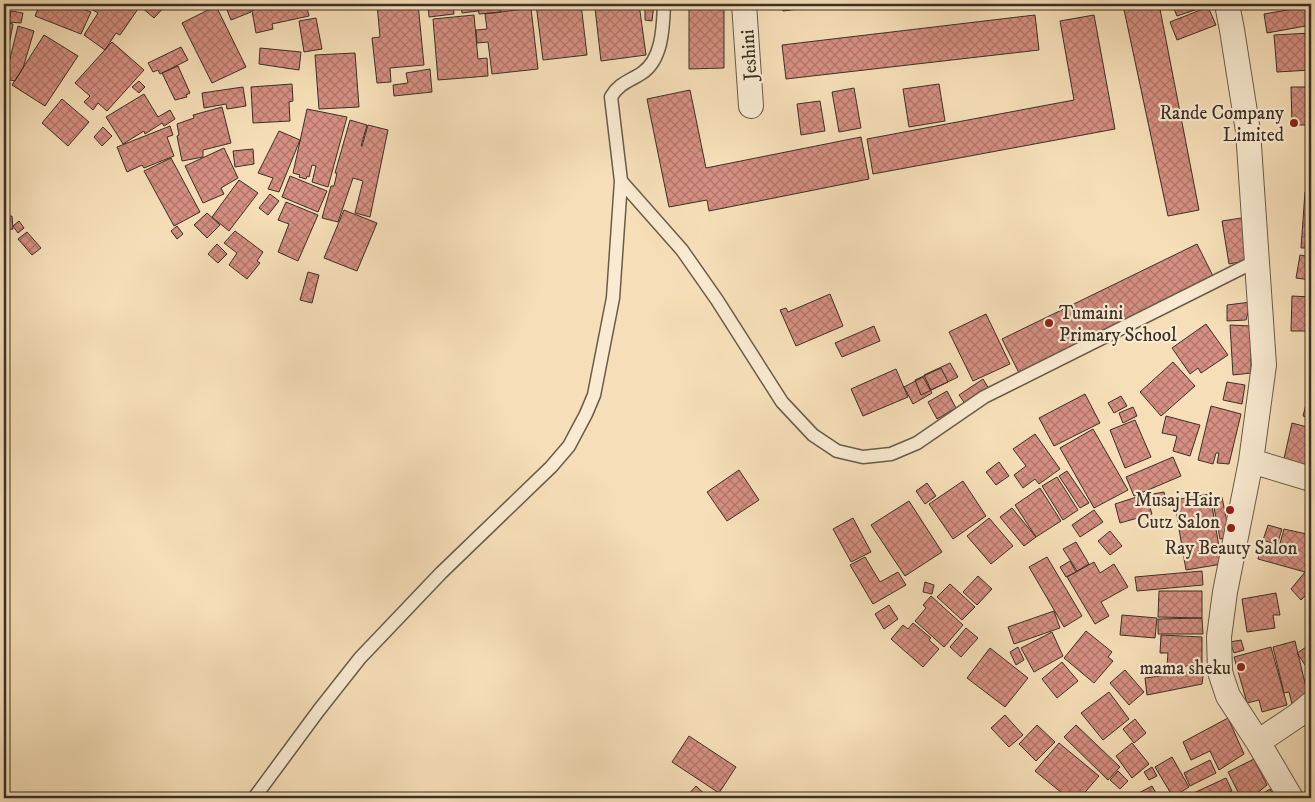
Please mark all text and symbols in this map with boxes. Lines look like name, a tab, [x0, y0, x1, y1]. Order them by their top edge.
street label: Jeshini	[736, 28, 763, 83]
place label: Rande Company Limited	[1159, 102, 1285, 147]
marker: Rande Company Limited	[1288, 117, 1300, 129]
place label: Tumaini Primary School	[1059, 302, 1177, 347]
marker: Tumaini Primary School	[1043, 317, 1055, 329]
place label: Musaj Hair Cutz Salon	[1135, 489, 1220, 534]
marker: Musaj Hair Cutz Salon	[1224, 504, 1236, 516]
marker: Ray Beauty Salon	[1225, 522, 1237, 534]
place label: Ray Beauty Salon	[1165, 537, 1297, 560]
place label: mama sheku	[1140, 657, 1231, 680]
marker: mama sheku	[1235, 661, 1247, 673]

